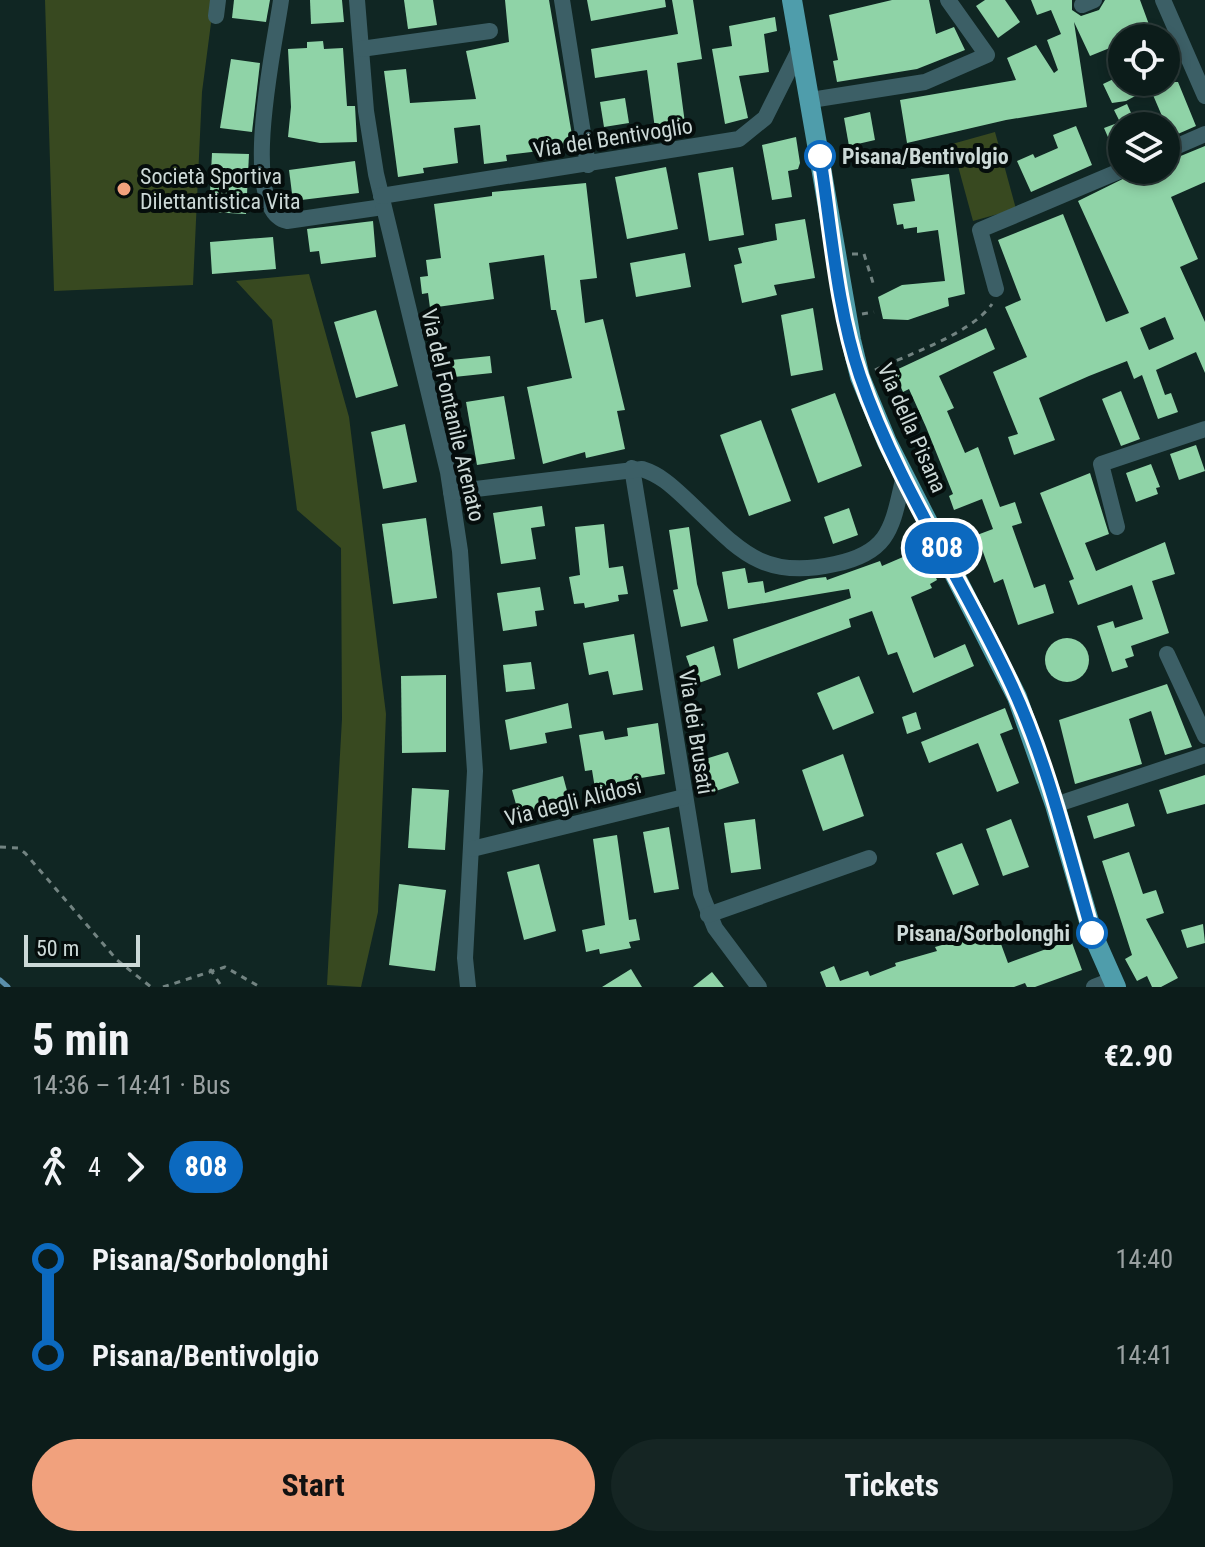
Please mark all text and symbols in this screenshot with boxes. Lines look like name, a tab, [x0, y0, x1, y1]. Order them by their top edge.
map controls	[1108, 24, 1180, 184]
button: locate	[1108, 24, 1180, 96]
button: layers	[1108, 112, 1180, 184]
street label: Via dei Bentivoglio	[531, 113, 695, 163]
marker: Pisana/Bentivolgio	[805, 141, 835, 171]
place label: Pisana/Bentivolgio	[842, 144, 1009, 169]
place label: Società Sportiva Dilettantistica Vita	[140, 164, 301, 214]
marker: Società Sportiva Dilettantistica Vita	[115, 180, 133, 198]
street label: Via del Fontanile Arenato	[416, 306, 490, 524]
street label: Via della Pisana	[872, 359, 952, 497]
line badge: 808	[896, 522, 988, 574]
text: 808	[921, 531, 963, 564]
street label: Via dei Brusati	[674, 668, 718, 796]
street label: Via degli Alidosi	[502, 773, 644, 831]
marker: Pisana/Sorbolonghi	[1077, 918, 1107, 948]
place label: Pisana/Sorbolonghi	[896, 921, 1070, 946]
scale bar	[24, 931, 140, 967]
text: 50 m	[36, 936, 79, 961]
text: 5 min	[32, 1014, 130, 1066]
text: €2.90	[1104, 1038, 1173, 1073]
text: 14:36 – 14:41 · Bus	[32, 1070, 231, 1100]
icon: walk	[32, 1145, 76, 1189]
icon: forward	[113, 1145, 157, 1189]
text: 808	[185, 1150, 227, 1183]
text: 4	[88, 1152, 101, 1182]
text: Pisana/Sorbolonghi	[92, 1242, 329, 1277]
text: 14:40	[1116, 1244, 1173, 1274]
text: Pisana/Bentivolgio	[92, 1338, 319, 1373]
text: 14:41	[1116, 1340, 1173, 1370]
button: Start	[32, 1439, 595, 1531]
button: Tickets	[611, 1439, 1173, 1531]

